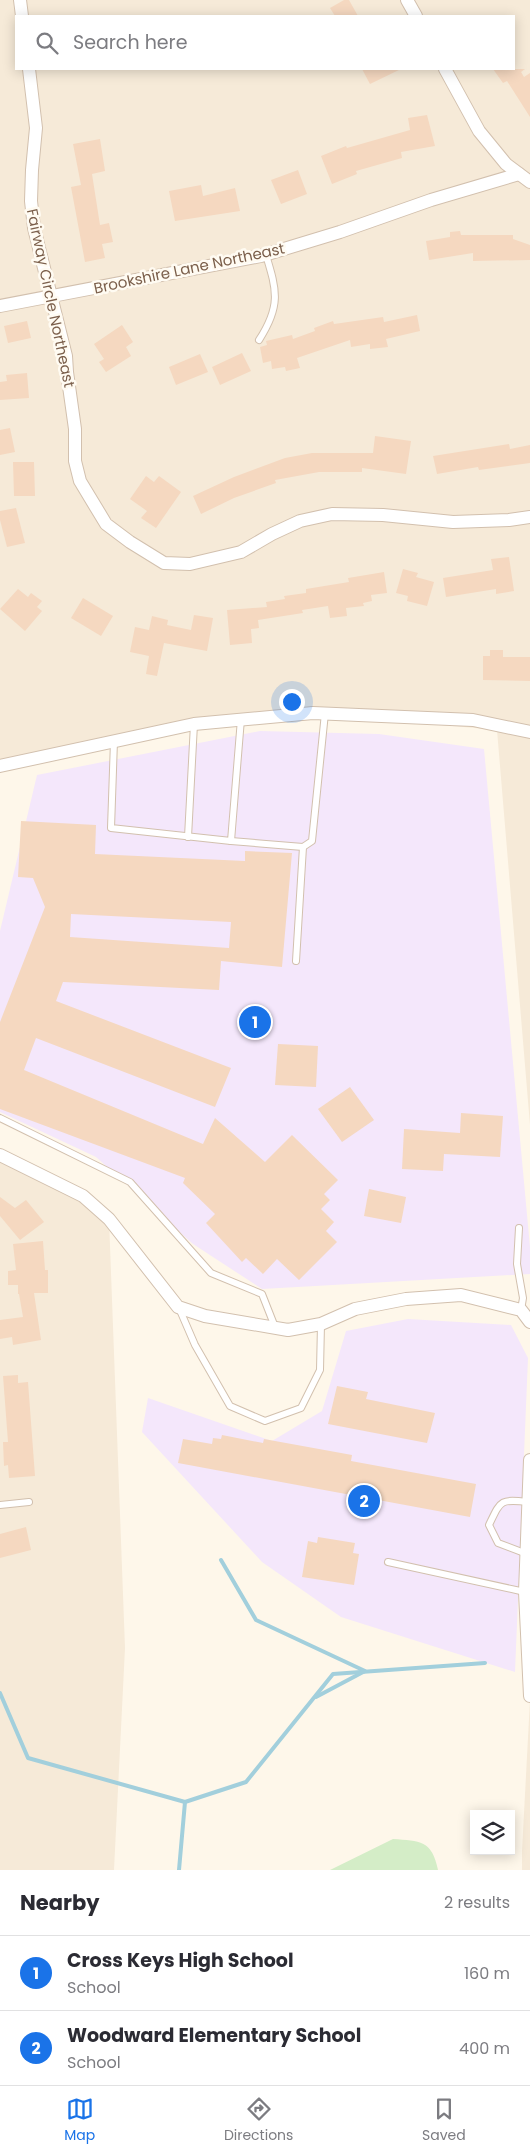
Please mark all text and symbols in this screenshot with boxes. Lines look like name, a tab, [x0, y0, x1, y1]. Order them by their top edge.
search box	[15, 15, 515, 70]
icon: search	[33, 29, 61, 57]
text: Search here	[73, 29, 187, 56]
street label: Fairway Circle Northeast	[22, 207, 80, 389]
street label: Brookshire Lane Northeast	[92, 237, 286, 299]
your location	[279, 689, 305, 715]
pin: 1	[239, 1003, 271, 1041]
pin: 2	[348, 1482, 380, 1520]
map controls	[470, 1810, 515, 1855]
button: layers	[470, 1810, 515, 1855]
text: Nearby	[20, 1888, 100, 1917]
text: 2 results	[444, 1891, 510, 1914]
text: Cross Keys High School	[67, 1947, 294, 1974]
text: 1	[33, 1962, 39, 1985]
text: 160 m	[464, 1962, 510, 1985]
text: School	[67, 1976, 121, 1999]
text: Woodward Elementary School	[67, 2022, 361, 2049]
text: 2	[31, 2037, 41, 2060]
text: 400 m	[459, 2037, 510, 2060]
text: School	[67, 2051, 121, 2074]
tab: Map	[64, 2095, 95, 2146]
tab: Directions	[224, 2095, 293, 2146]
tab: Saved	[422, 2095, 466, 2146]

